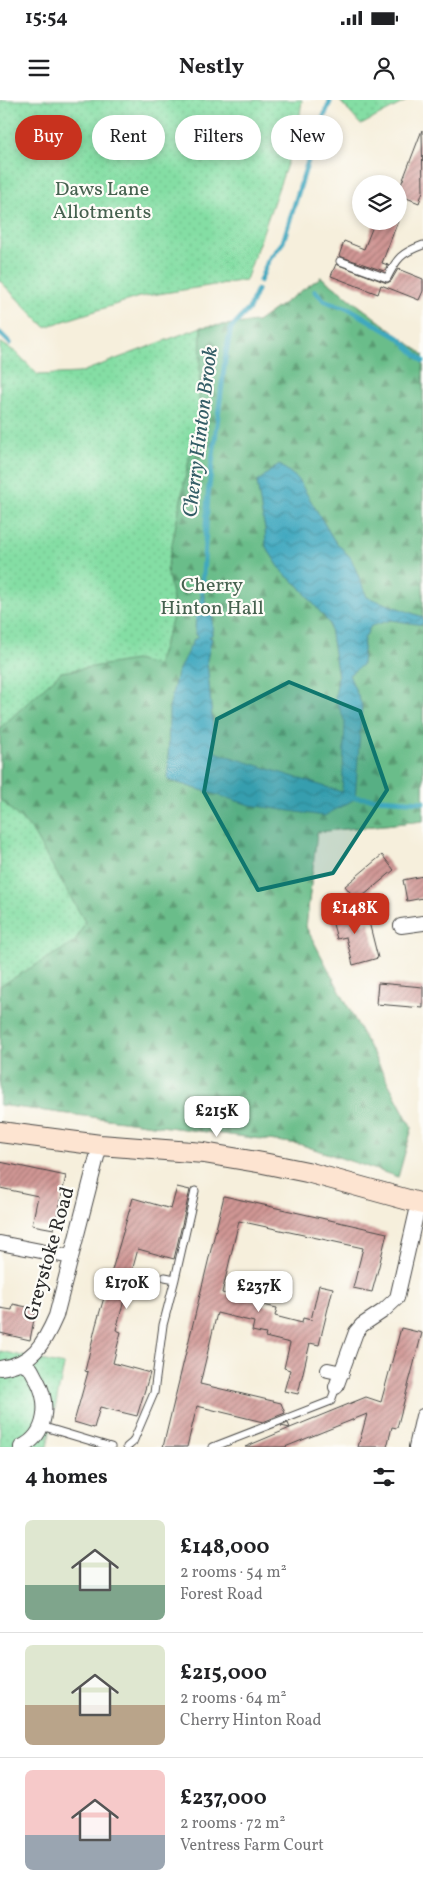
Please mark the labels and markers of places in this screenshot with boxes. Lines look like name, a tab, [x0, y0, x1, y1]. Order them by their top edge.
pin: £148K	[320, 892, 390, 935]
pin: £215K	[182, 1096, 252, 1138]
pin: £170K	[92, 1268, 162, 1310]
pin: £237K	[224, 1270, 294, 1313]

